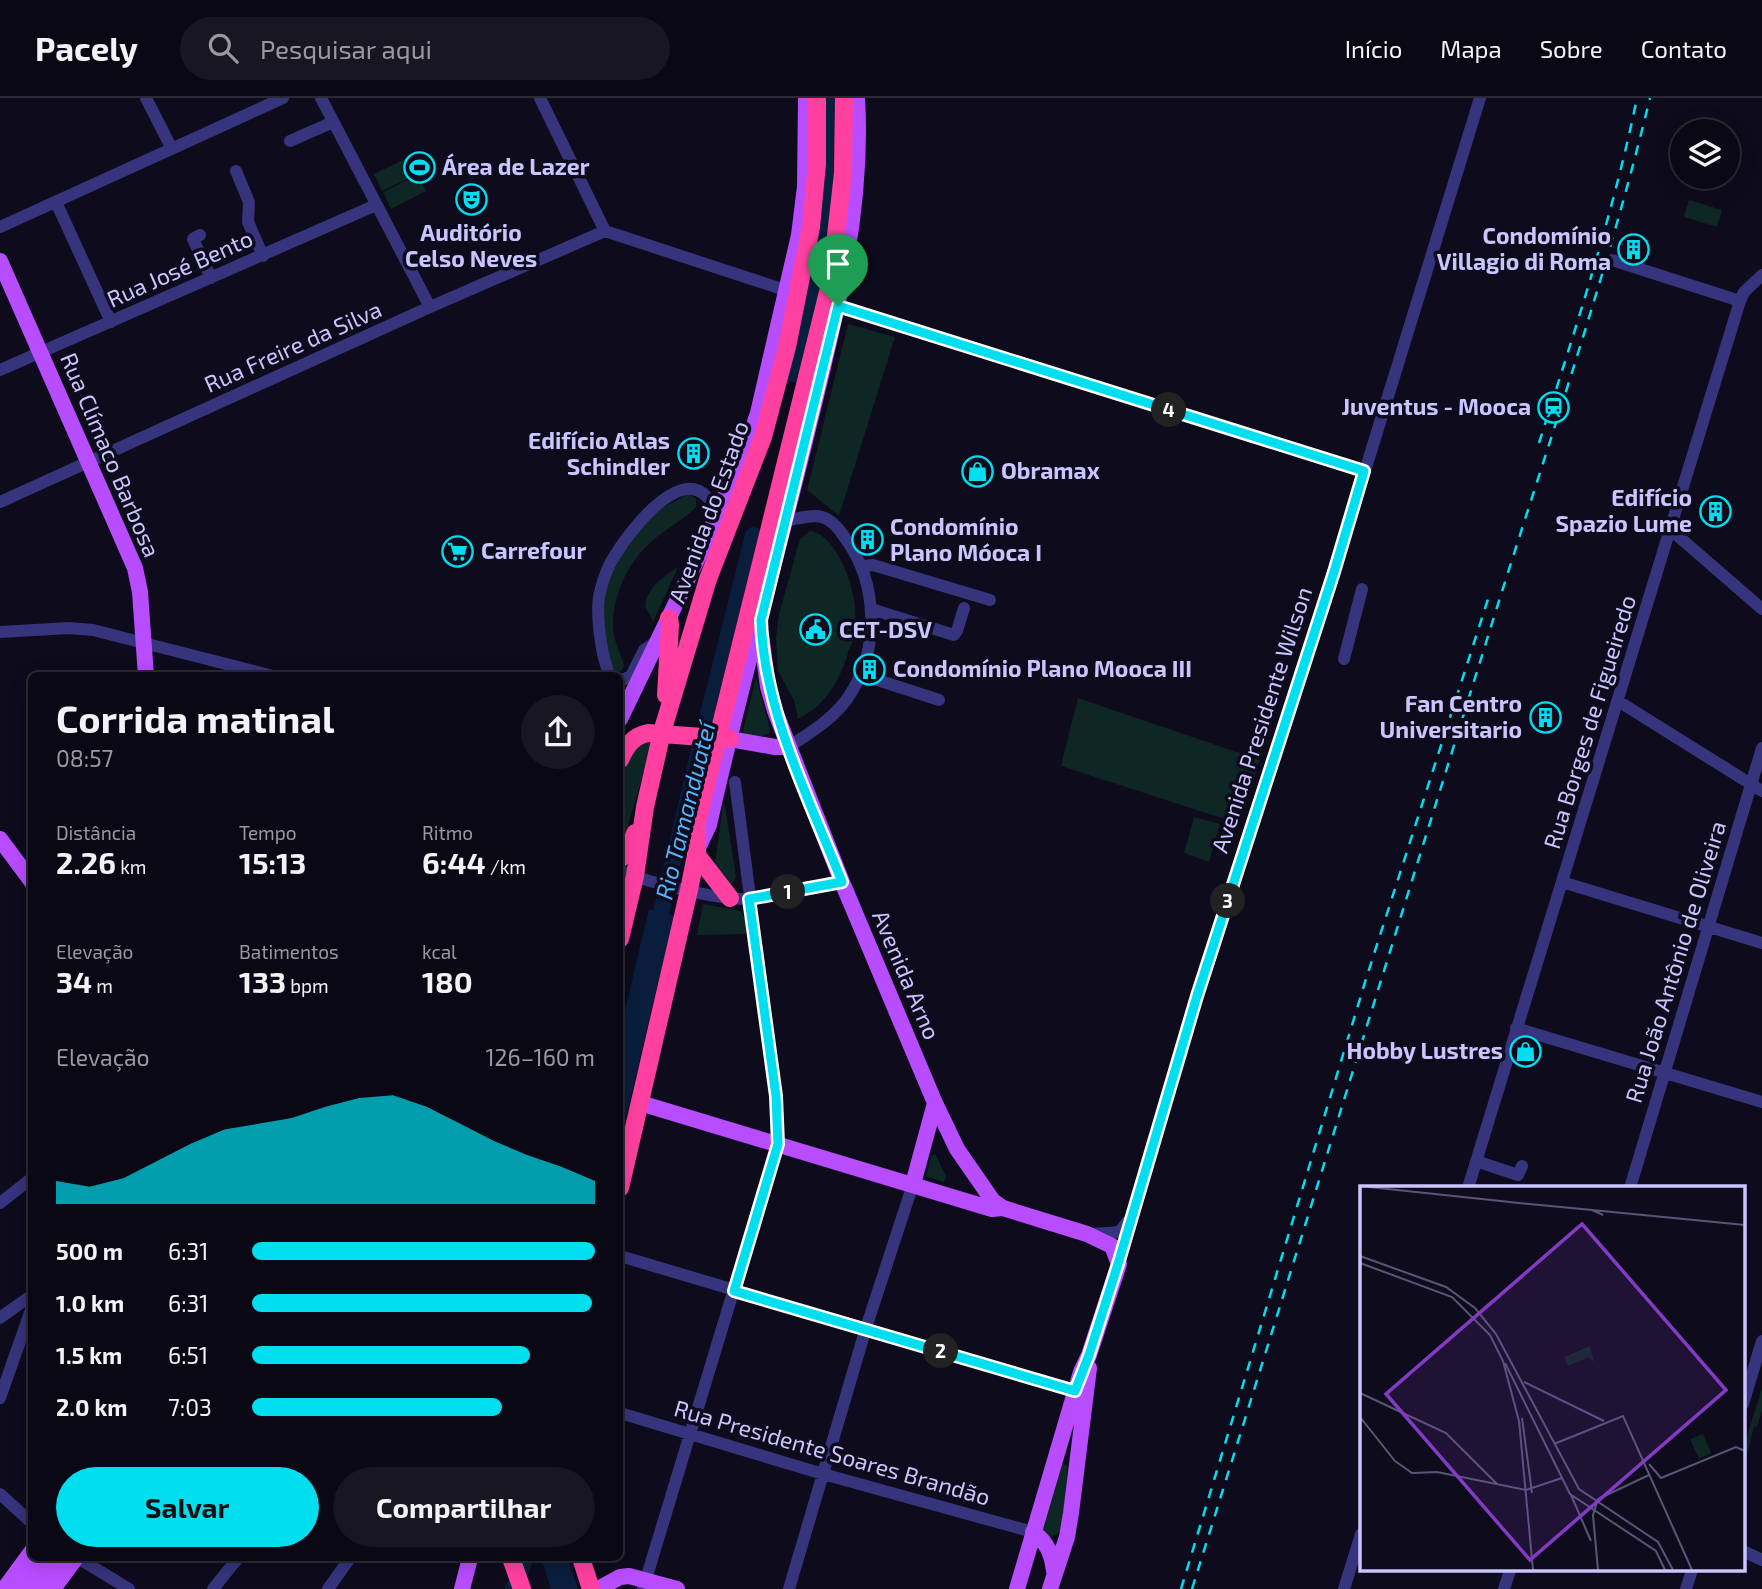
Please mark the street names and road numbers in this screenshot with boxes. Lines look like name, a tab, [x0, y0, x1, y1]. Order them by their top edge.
street label: Rua José Bento	[102, 223, 257, 313]
street label: Rua Freire da Silva	[200, 294, 386, 398]
street label: Rua Clímaco Barbosa	[55, 348, 167, 561]
street label: Avenida do Estado	[662, 417, 754, 607]
street label: Avenida Presidente Wilson	[1205, 583, 1317, 856]
street label: Rua Borges de Figueiredo	[1537, 592, 1641, 852]
street label: Rua João Antônio de Oliveira	[1619, 817, 1731, 1106]
street label: Avenida Arno	[867, 906, 947, 1043]
street label: Rua Presidente Soares Brandão	[671, 1393, 994, 1511]

